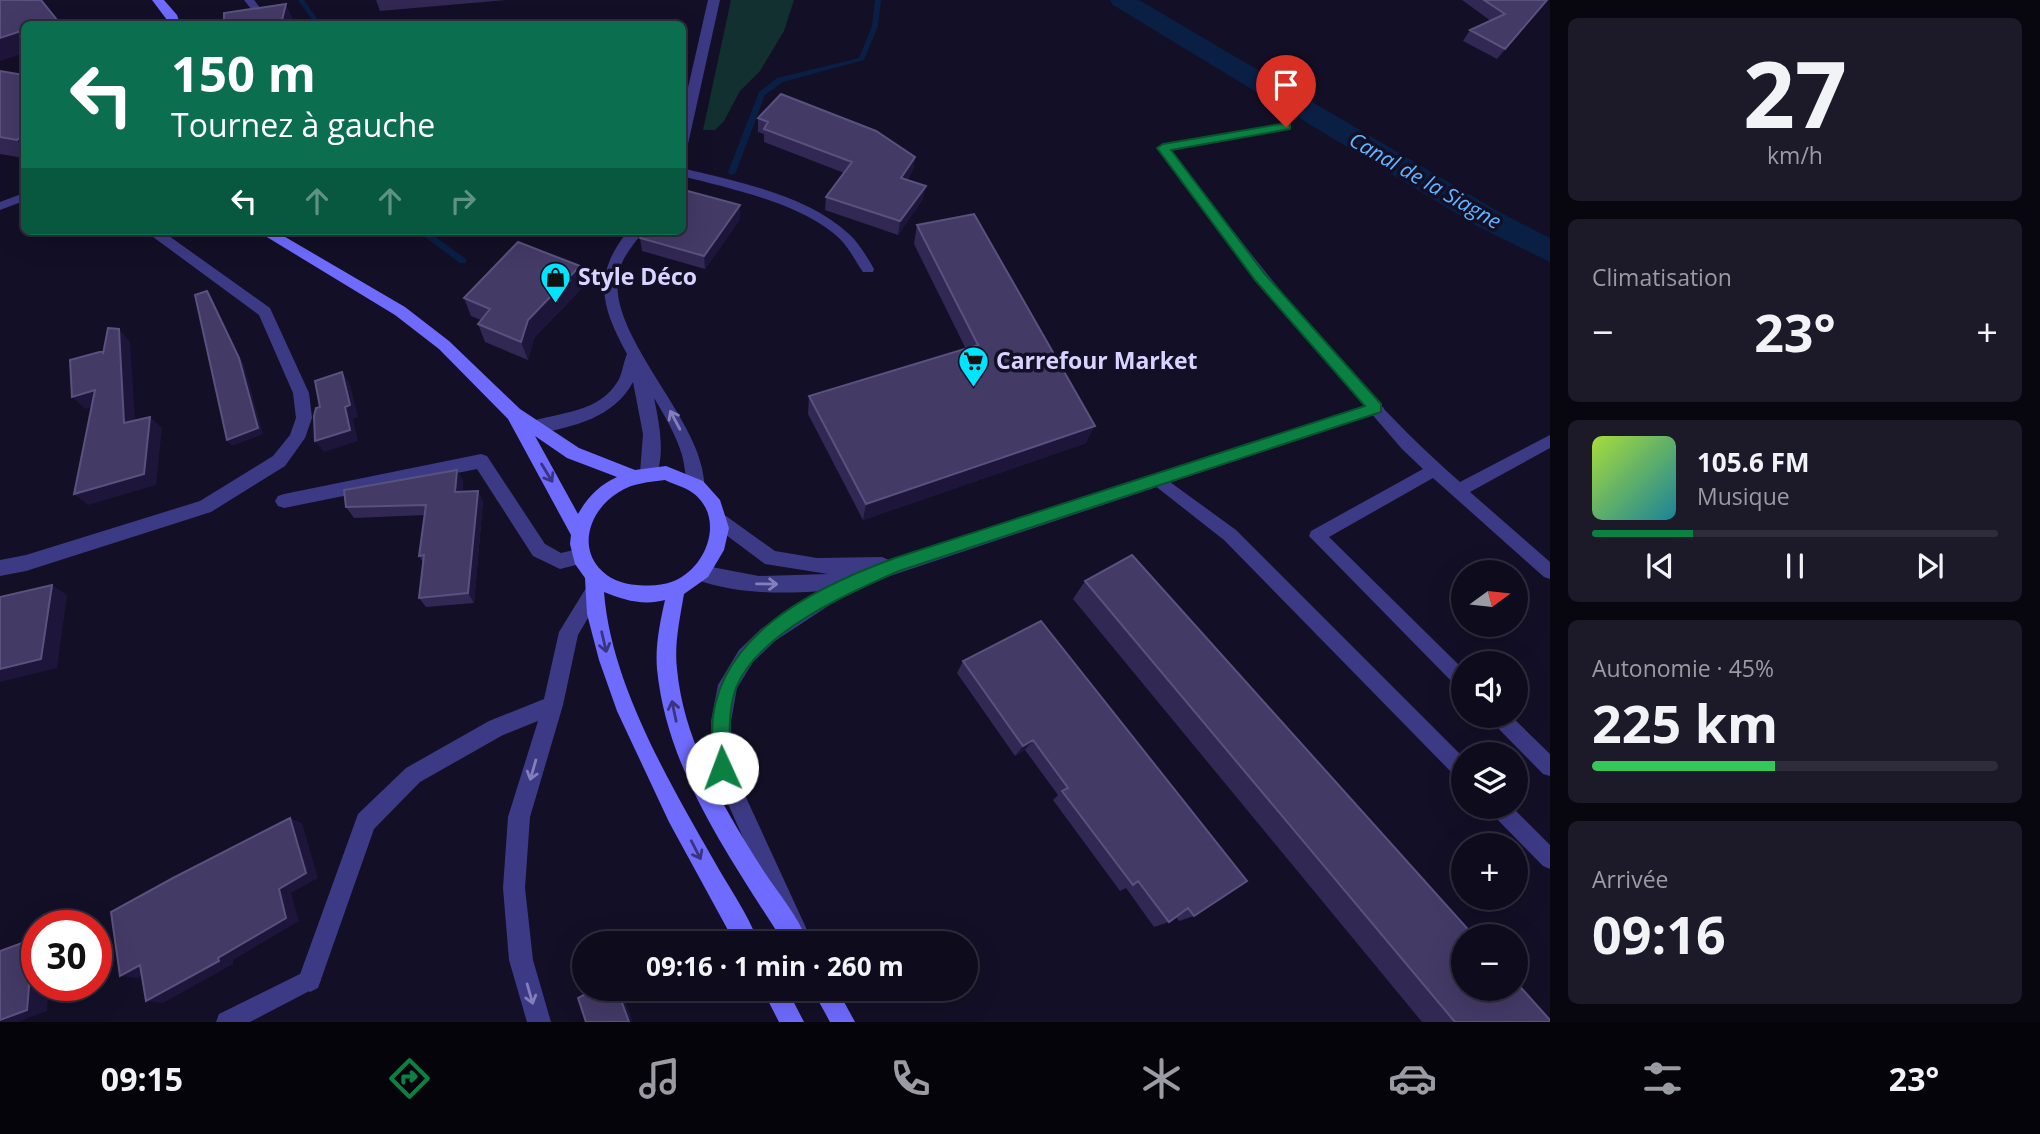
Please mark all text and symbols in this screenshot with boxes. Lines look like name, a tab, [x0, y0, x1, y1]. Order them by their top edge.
text: 27	[1743, 31, 1847, 155]
text: 150 m	[171, 40, 316, 106]
icon: left	[56, 49, 147, 140]
pin	[1256, 55, 1316, 127]
icon: arrive	[1267, 66, 1305, 104]
text: Tournez à gauche	[171, 103, 435, 146]
water label: Canal de la Siagne	[1345, 125, 1506, 235]
text: km/h	[1767, 139, 1823, 171]
icon: left	[225, 182, 263, 220]
icon: ahead	[298, 182, 336, 220]
icon: ahead	[371, 182, 409, 220]
icon: right	[444, 182, 482, 220]
shop icon: Style Déco	[538, 260, 572, 304]
place label: Style Déco	[578, 260, 697, 292]
text: Climatisation	[1592, 261, 1732, 293]
text: 23°	[1754, 296, 1836, 367]
text: −	[1592, 305, 1614, 357]
text: +	[1976, 305, 1998, 357]
supermarket icon: Carrefour Market	[956, 344, 990, 388]
place label: Carrefour Market	[996, 344, 1198, 376]
one-way arrow	[668, 410, 681, 431]
text: 105.6 FM	[1697, 444, 1809, 480]
one-way arrow	[541, 462, 555, 482]
text: Musique	[1697, 480, 1790, 512]
icon: previous	[1641, 547, 1679, 585]
icon: pause	[1776, 547, 1814, 585]
icon: next	[1911, 547, 1949, 585]
north arrow	[1451, 560, 1528, 637]
map controls	[1451, 560, 1528, 1001]
one-way arrow	[755, 577, 778, 591]
one-way arrow	[598, 630, 611, 653]
button: sound	[1451, 651, 1528, 728]
text: Autonomie · 45%	[1592, 652, 1774, 684]
text: 225 km	[1592, 687, 1778, 758]
one-way arrow	[666, 700, 679, 722]
position arrow	[685, 731, 759, 805]
button: layers	[1451, 742, 1528, 819]
one-way arrow	[526, 758, 539, 781]
button: +	[1451, 833, 1528, 910]
one-way arrow	[690, 839, 704, 860]
text: Arrivée	[1592, 863, 1668, 895]
text: 09:16	[1592, 898, 1726, 969]
speed limit sign: 30	[21, 910, 112, 1001]
button: −	[1451, 924, 1528, 1001]
text: 09:16 · 1 min · 260 m	[646, 948, 904, 984]
one-way arrow	[525, 982, 538, 1004]
icon: directions	[385, 1054, 434, 1103]
icon: music	[635, 1054, 684, 1103]
icon: phone	[886, 1054, 935, 1103]
icon: climate	[1137, 1054, 1186, 1103]
icon: car	[1388, 1054, 1437, 1103]
icon: filters	[1638, 1054, 1687, 1103]
text: 09:15	[101, 1057, 183, 1100]
text: 23°	[1889, 1057, 1939, 1100]

